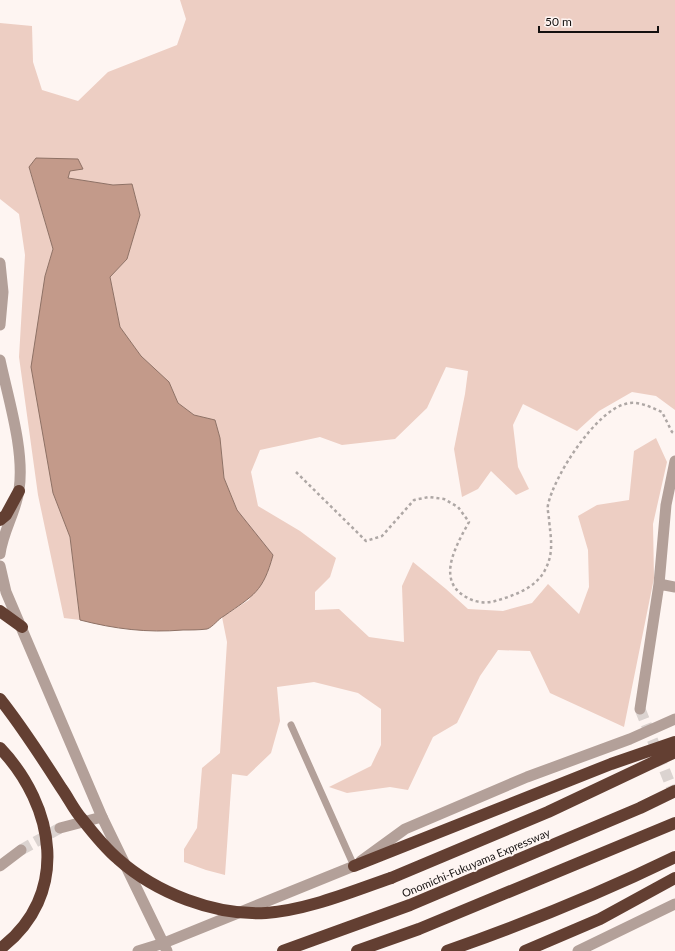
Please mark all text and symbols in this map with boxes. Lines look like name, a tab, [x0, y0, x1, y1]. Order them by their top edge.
scale bar	[539, 8, 658, 34]
text: 50 m	[545, 14, 572, 29]
street label: Onomichi-Fukuyama Expressway	[400, 825, 552, 900]

